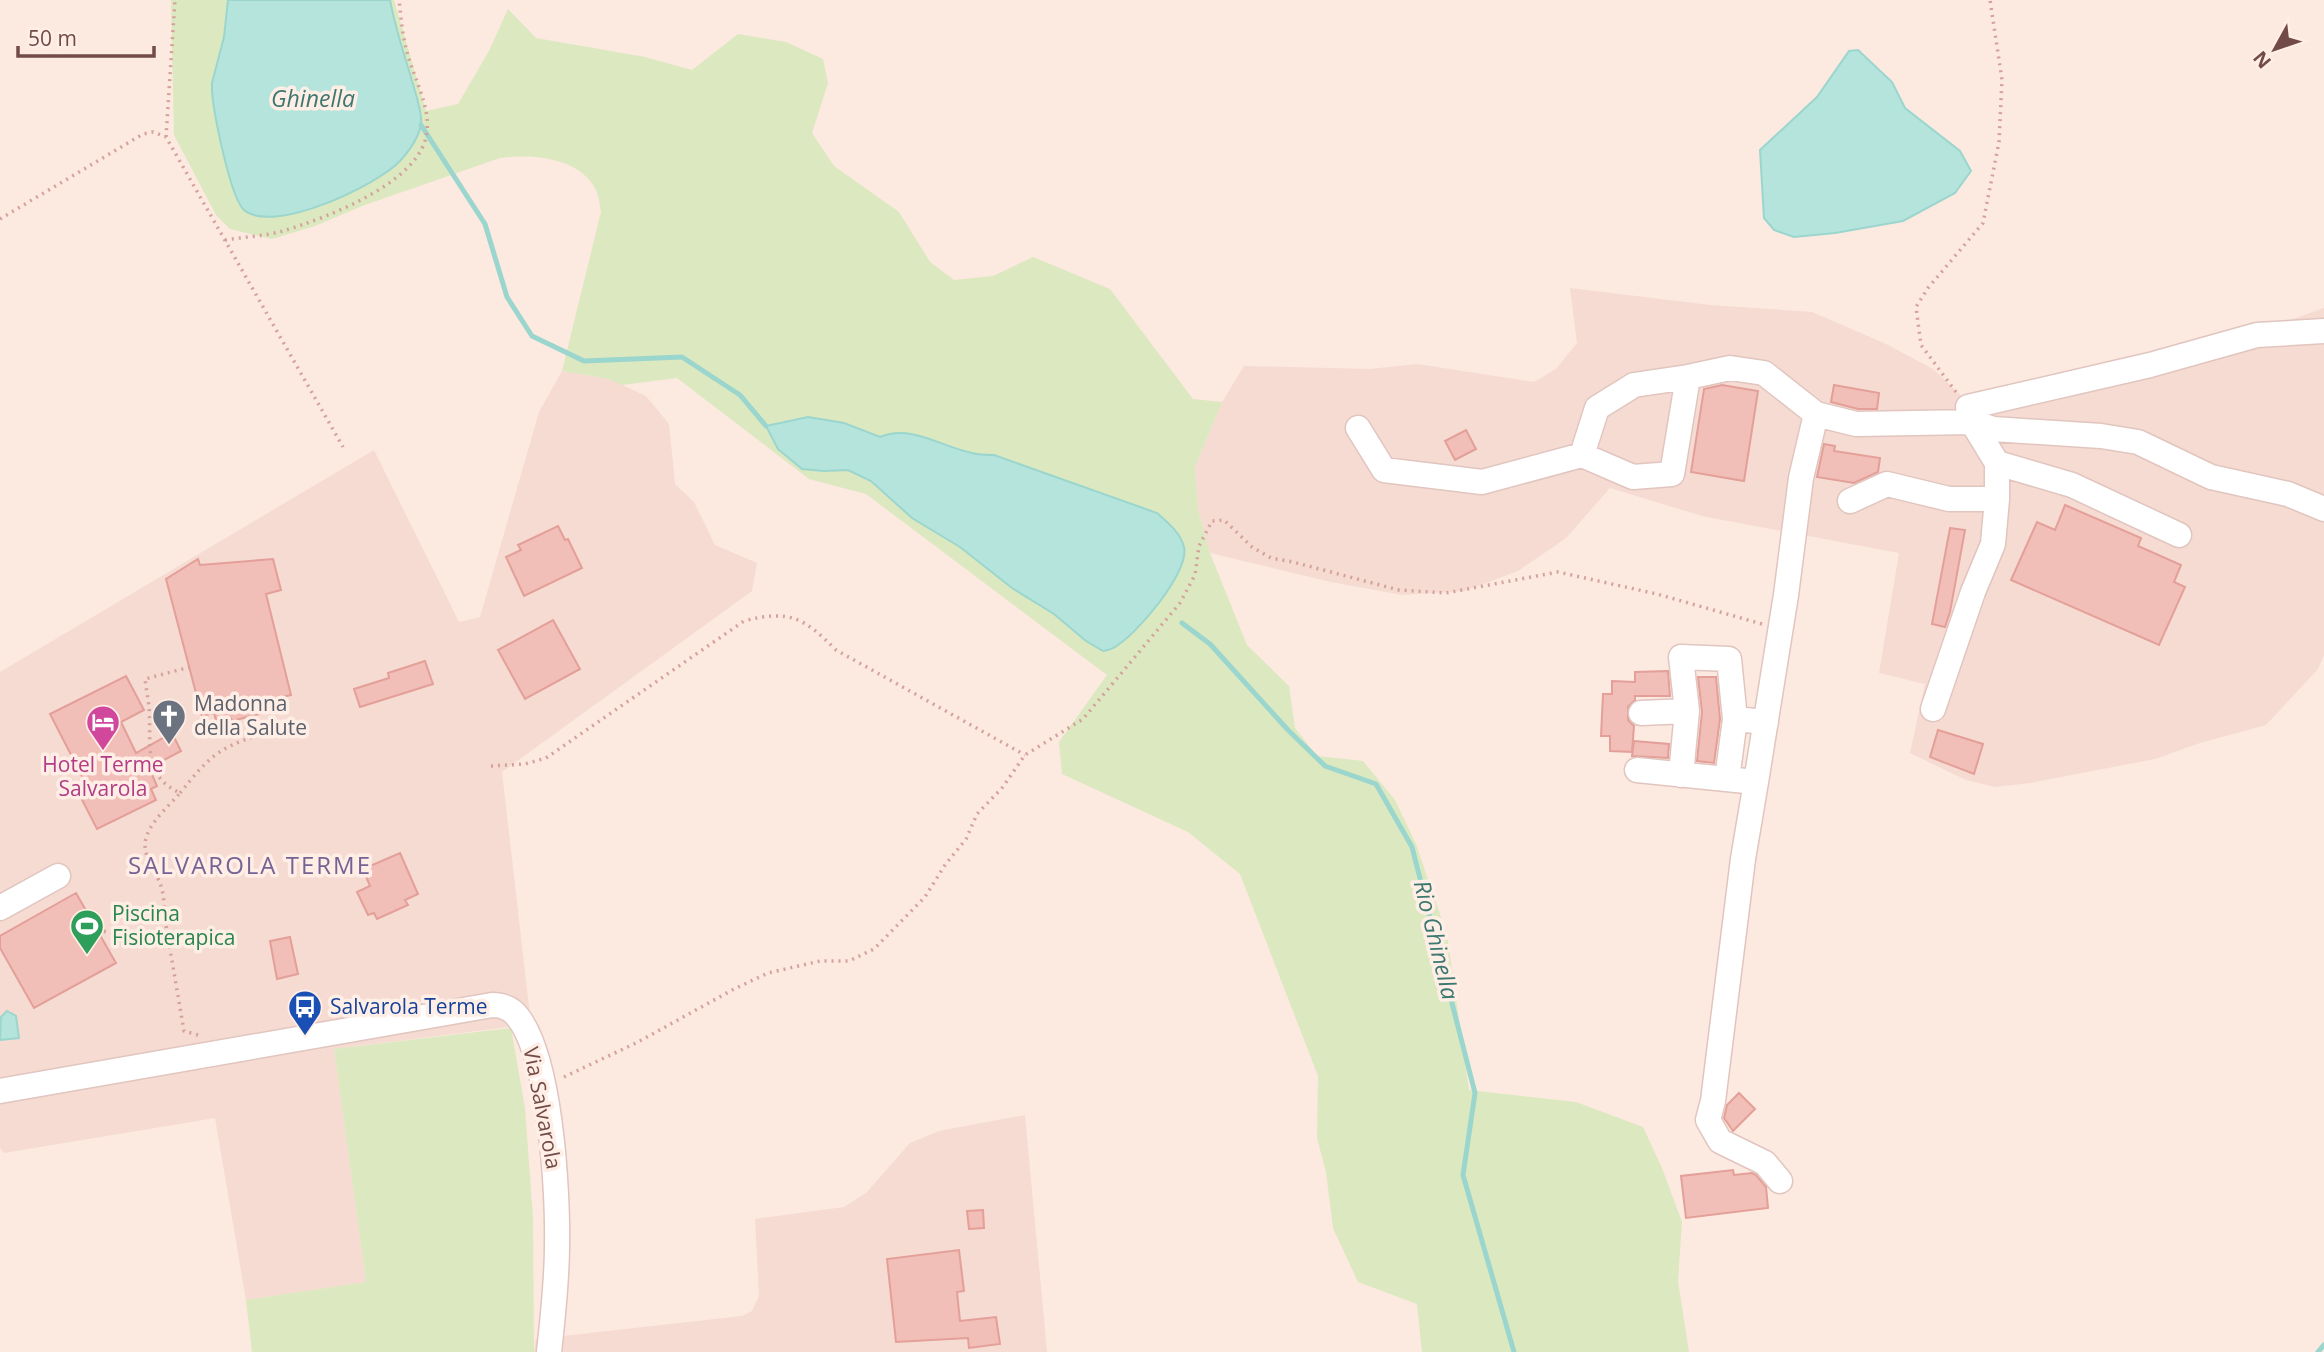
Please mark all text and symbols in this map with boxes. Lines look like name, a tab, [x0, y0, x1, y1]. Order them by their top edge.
scale bar	[18, 14, 154, 58]
north arrow	[2240, 14, 2310, 84]
text: 50 m	[28, 24, 77, 52]
text: N	[2247, 46, 2277, 74]
water label: Ghinella	[271, 82, 355, 114]
place label: Madonna della Salute	[194, 689, 307, 741]
church icon: Madonna della Salute	[150, 697, 188, 746]
hotel icon: Hotel Terme Salvarola	[84, 703, 122, 752]
place label: Hotel Terme Salvarola	[42, 750, 164, 802]
district label: SALVAROLA TERME	[128, 848, 372, 881]
water label: Rio Ghinella	[1407, 877, 1467, 1003]
place label: Piscina Fisioterapica	[112, 899, 236, 951]
sports icon: Piscina Fisioterapica	[68, 907, 106, 956]
bus stop icon: Salvarola Terme	[286, 988, 324, 1037]
place label: Salvarola Terme	[330, 992, 487, 1020]
street label: Via Salvarola	[517, 1044, 569, 1171]

